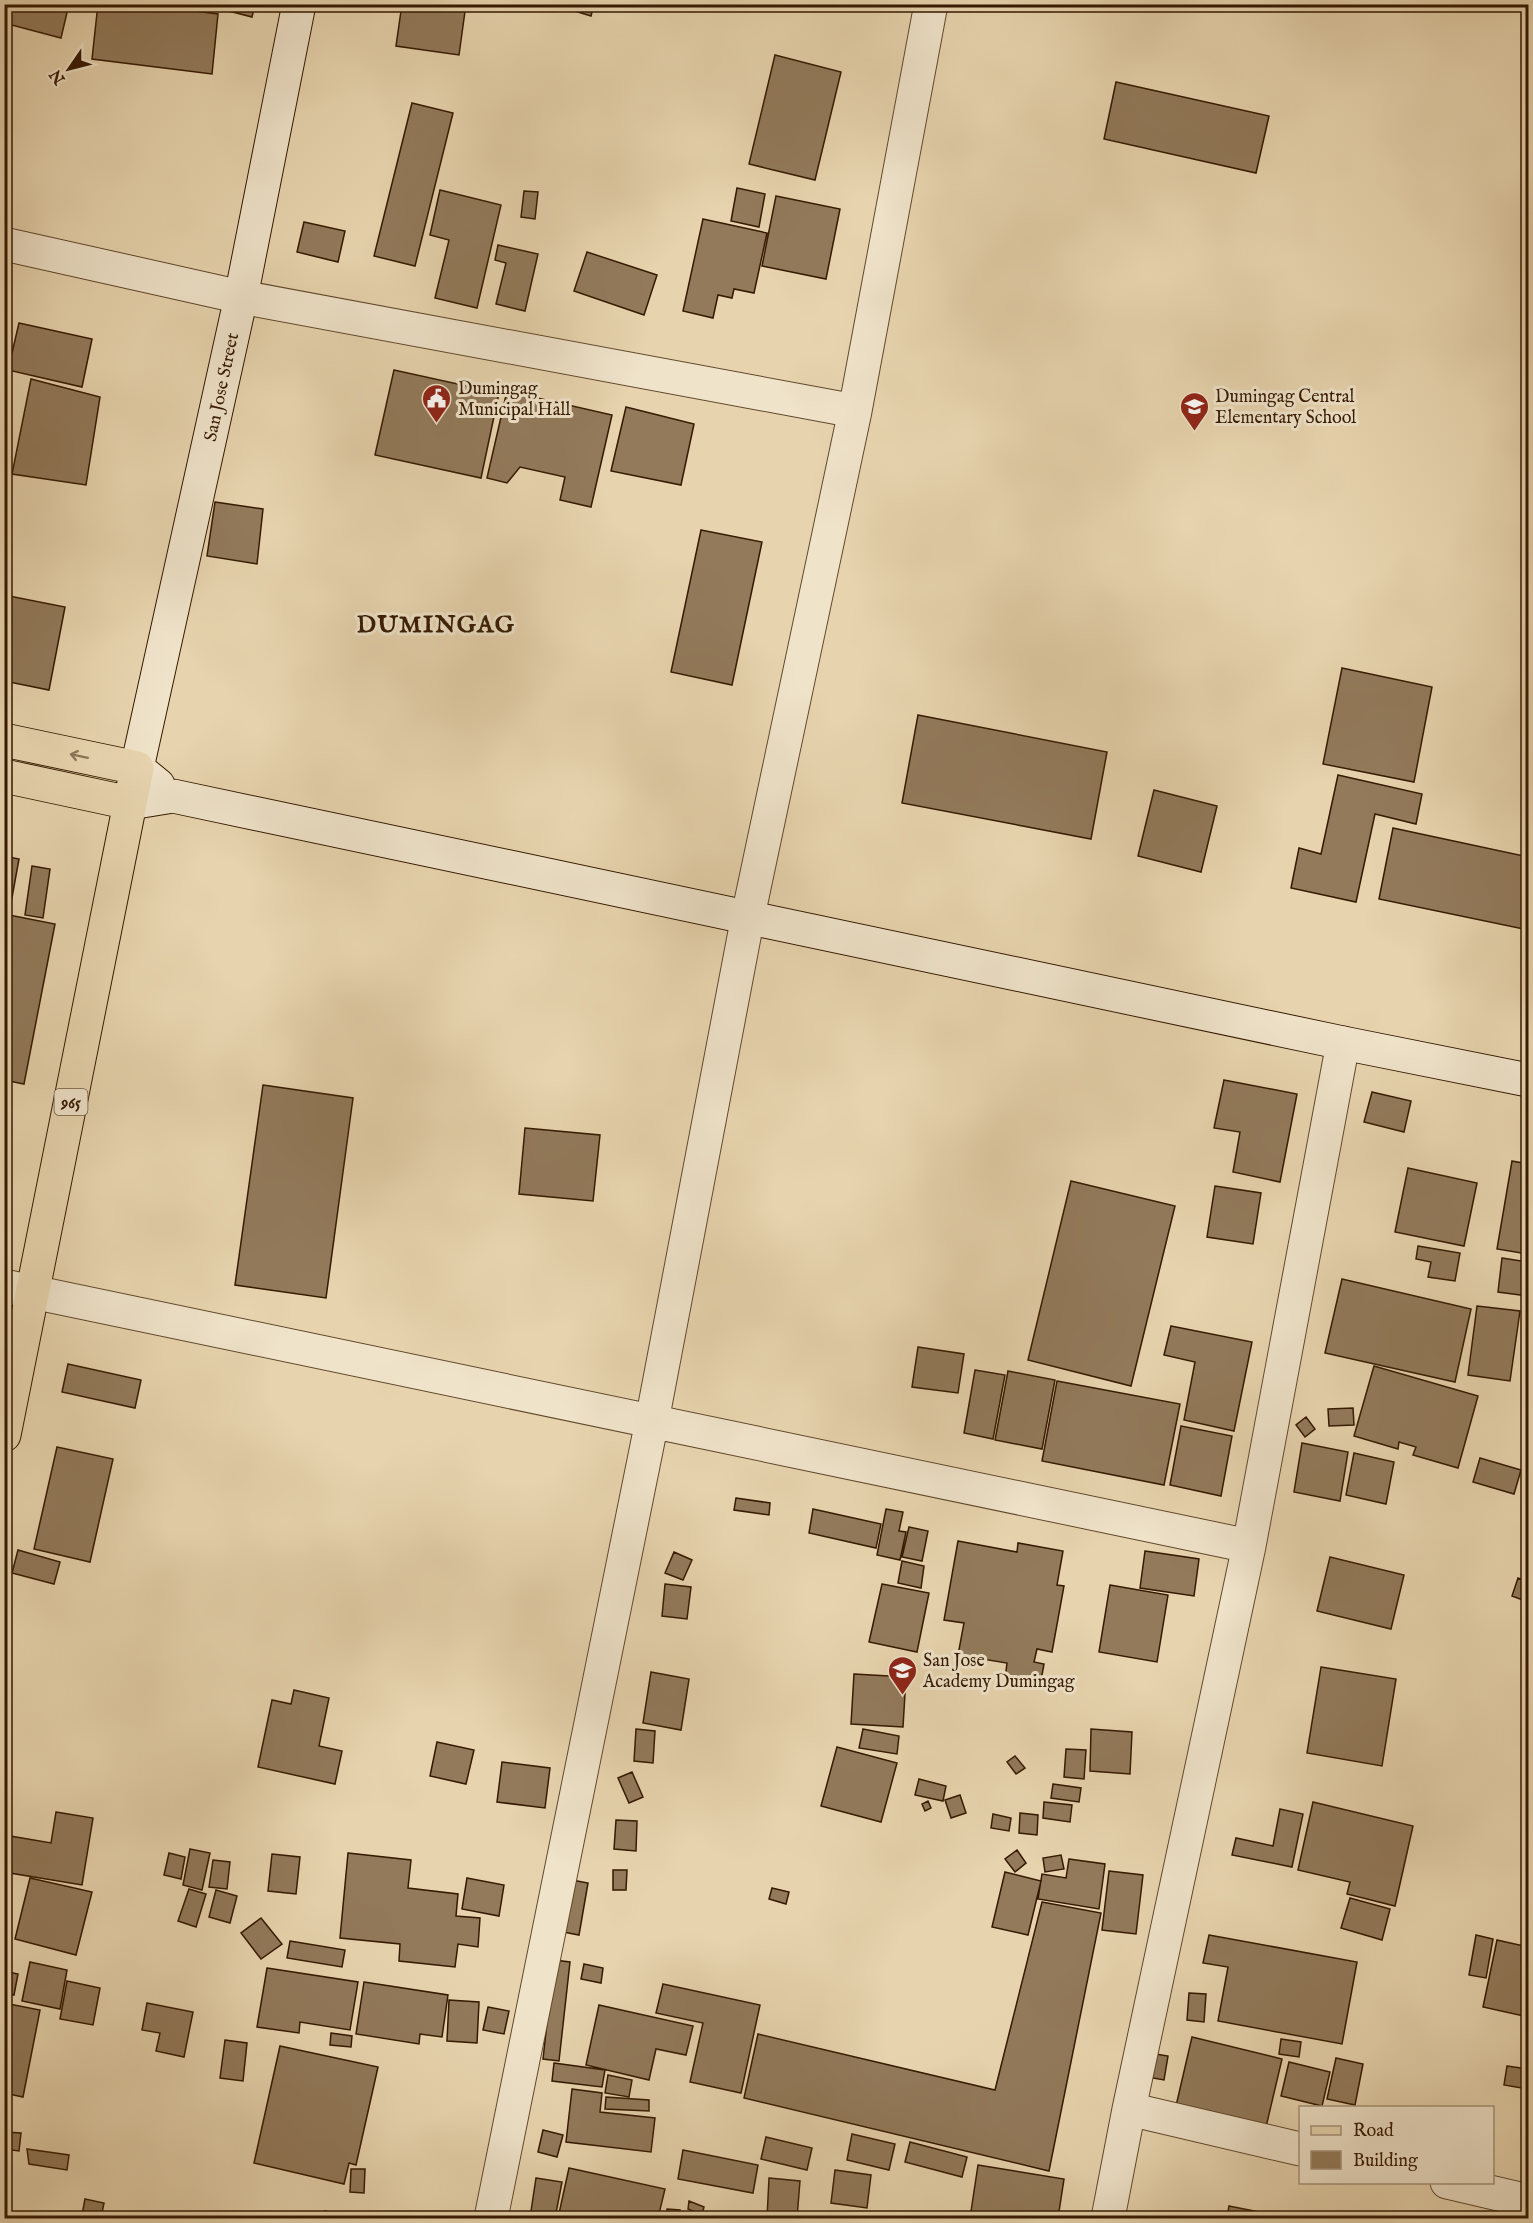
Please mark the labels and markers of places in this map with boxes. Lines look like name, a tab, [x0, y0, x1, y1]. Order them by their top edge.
place label: Dumingag Municipal Hall	[458, 378, 570, 422]
public building icon: Dumingag Municipal Hall	[421, 382, 453, 424]
place label: Dumingag Central Elementary School	[1215, 386, 1356, 430]
school or university icon: Dumingag Central Elementary School	[1178, 390, 1210, 432]
place label: San Jose Academy Dumingag	[922, 1650, 1075, 1694]
school or university icon: San Jose Academy Dumingag	[886, 1654, 918, 1696]

